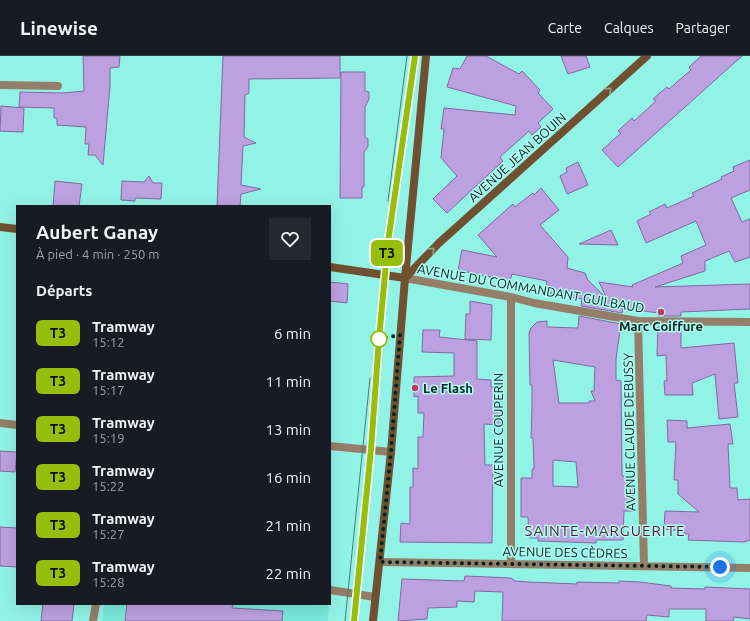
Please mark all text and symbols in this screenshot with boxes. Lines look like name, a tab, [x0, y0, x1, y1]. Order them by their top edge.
text: Linewise	[20, 17, 98, 39]
text: Carte	[548, 20, 582, 36]
text: Calques	[604, 20, 653, 36]
text: Partager	[675, 20, 730, 36]
one-way arrow	[605, 88, 612, 95]
street label: AVENUE JEAN BOUIN	[465, 110, 569, 204]
button: heart	[269, 218, 311, 260]
text: Aubert Ganay	[36, 221, 158, 243]
line badge: T3	[369, 240, 405, 266]
text: T3	[379, 245, 395, 261]
text: À pied · 4 min · 250 m	[36, 247, 160, 261]
one-way arrow	[427, 247, 435, 255]
street label: AVENUE DU COMMANDANT GUILBAUD	[416, 261, 646, 315]
text: Départs	[36, 282, 92, 299]
marker: Marc Coiffure	[656, 307, 666, 317]
text: Tramway	[92, 318, 155, 335]
place label: Marc Coiffure	[619, 319, 703, 333]
text: T3	[50, 325, 66, 341]
text: 6 min	[274, 325, 311, 342]
unlabelled marker	[370, 330, 388, 348]
text: 15:12	[92, 335, 125, 349]
street label: AVENUE CLAUDE DEBUSSY	[621, 352, 637, 511]
text: Tramway	[92, 366, 155, 383]
text: T3	[50, 373, 66, 389]
text: 11 min	[265, 373, 311, 390]
street label: AVENUE COUPERIN	[491, 373, 505, 487]
place label: Le Flash	[423, 381, 473, 395]
text: 15:17	[92, 383, 125, 397]
marker: Le Flash	[410, 383, 420, 393]
text: Tramway	[92, 414, 155, 431]
text: T3	[50, 421, 66, 437]
text: 13 min	[265, 421, 311, 438]
text: 15:19	[92, 431, 125, 445]
text: Tramway	[92, 462, 155, 479]
text: T3	[50, 469, 66, 485]
text: 16 min	[265, 469, 311, 486]
text: 15:22	[92, 479, 125, 493]
text: Tramway	[92, 510, 155, 527]
text: T3	[50, 517, 66, 533]
text: 21 min	[265, 517, 311, 534]
district label: SAINTE-MARGUERITE	[525, 522, 685, 539]
text: 15:27	[92, 527, 125, 541]
street label: AVENUE DES CÈDRES	[503, 543, 628, 560]
your location	[710, 557, 730, 577]
text: Tramway	[92, 558, 155, 575]
text: T3	[50, 565, 66, 581]
text: 22 min	[265, 565, 311, 582]
text: 15:28	[92, 575, 125, 589]

